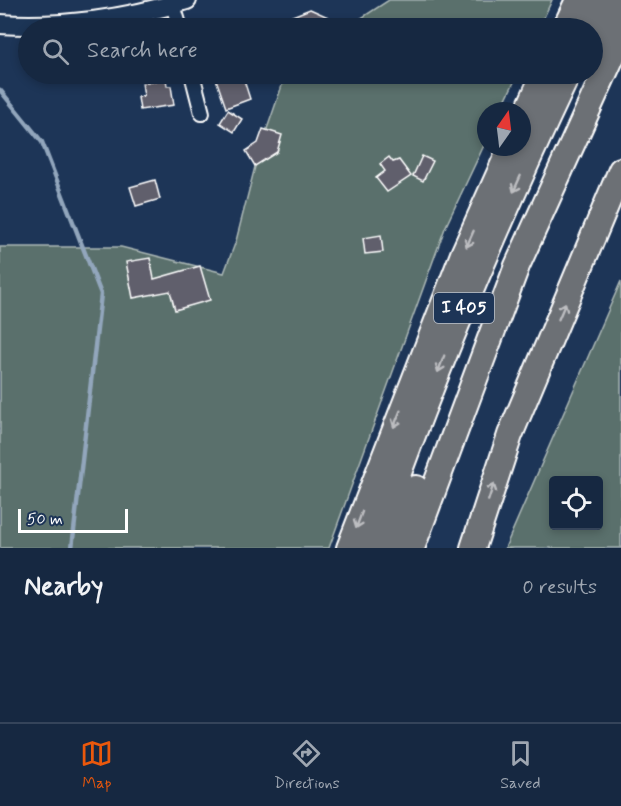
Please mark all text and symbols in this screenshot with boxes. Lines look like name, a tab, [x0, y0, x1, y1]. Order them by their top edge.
search box	[18, 18, 603, 84]
icon: search	[39, 35, 72, 68]
text: Search here	[87, 37, 198, 65]
north arrow	[477, 102, 531, 156]
one-way arrow	[510, 174, 522, 192]
one-way arrow	[464, 229, 475, 247]
road number: I 405	[434, 293, 494, 323]
one-way arrow	[557, 302, 568, 321]
one-way arrow	[435, 354, 446, 372]
one-way arrow	[391, 410, 402, 428]
map controls	[549, 476, 603, 530]
button: locate	[549, 476, 603, 530]
one-way arrow	[486, 483, 497, 502]
scale bar	[18, 506, 128, 534]
text: 50 m	[27, 509, 63, 530]
one-way arrow	[352, 510, 363, 529]
text: Nearby	[24, 570, 103, 604]
text: 0 results	[523, 574, 597, 601]
tab: Map	[80, 737, 113, 794]
tab: Directions	[274, 737, 340, 794]
tab: Saved	[500, 737, 541, 794]

